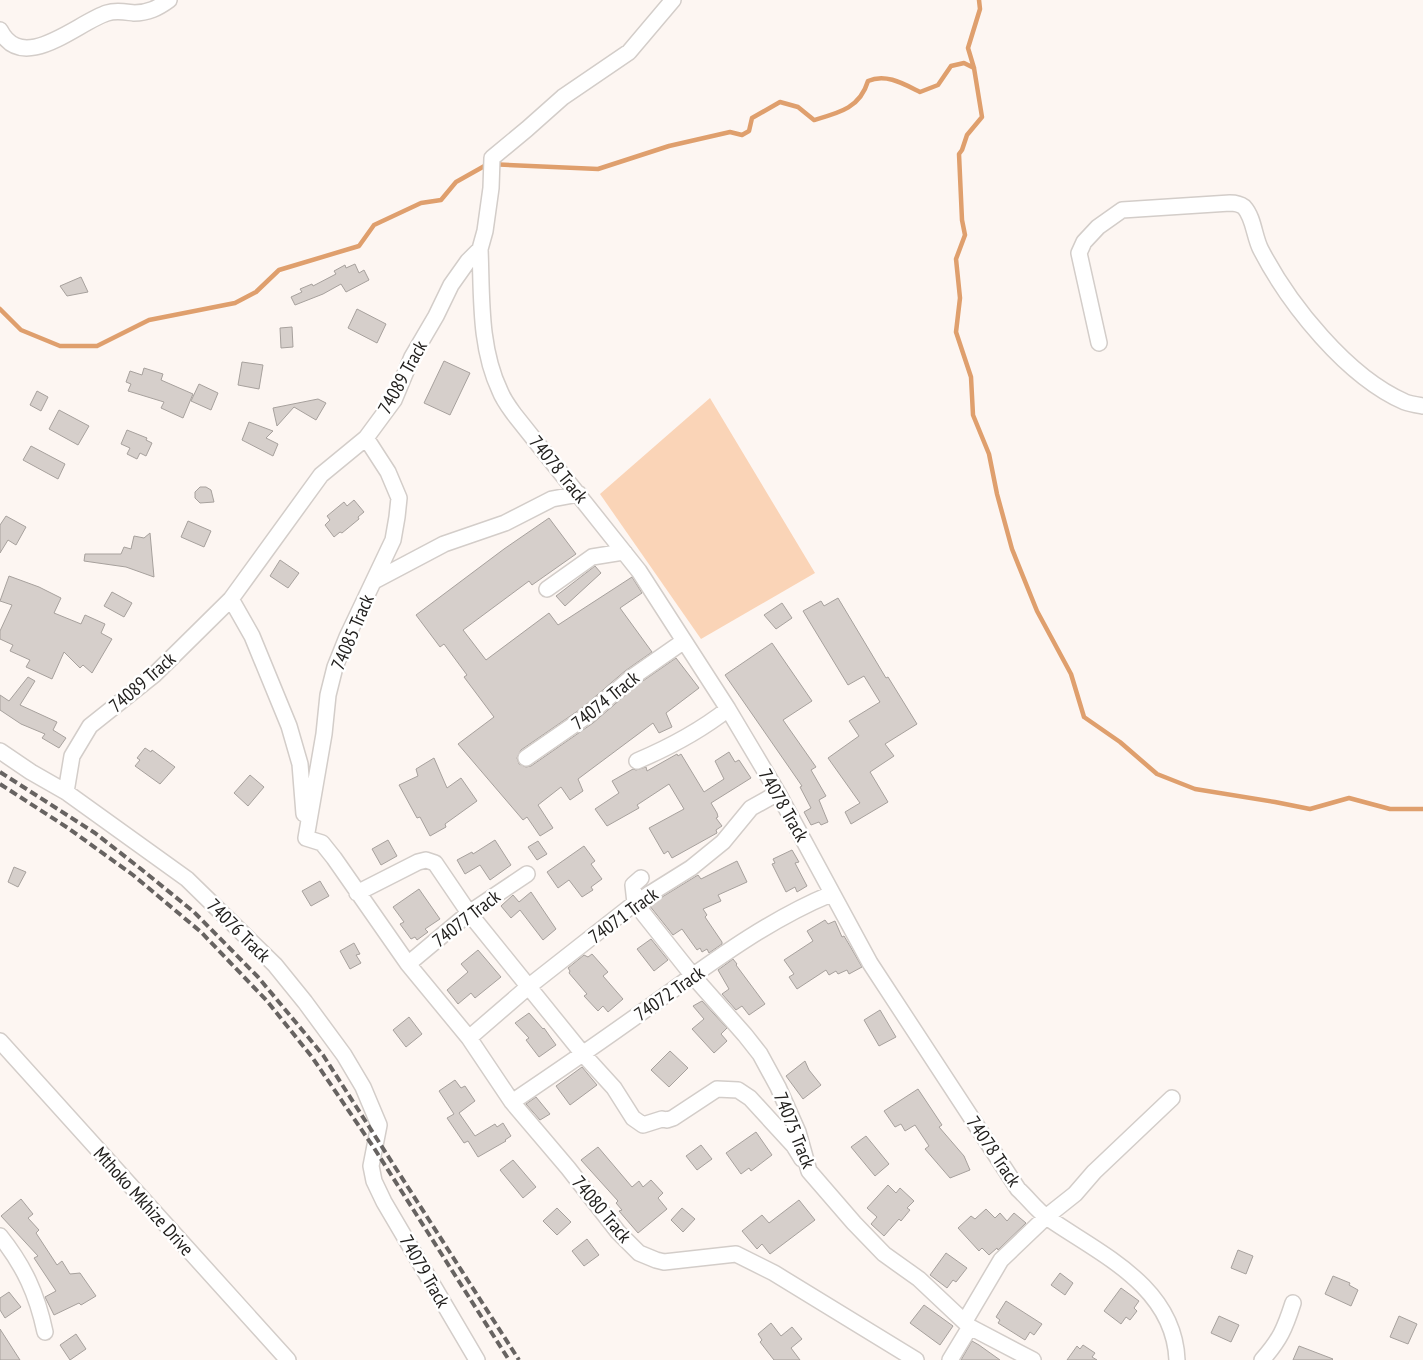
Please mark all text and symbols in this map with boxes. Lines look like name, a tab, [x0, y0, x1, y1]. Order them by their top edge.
street label: 74089 Track	[372, 336, 432, 418]
street label: 74078 Track	[524, 430, 594, 508]
street label: 74085 Track	[325, 590, 379, 674]
street label: 74089 Track	[104, 646, 181, 717]
street label: 74074 Track	[566, 665, 644, 735]
street label: 74078 Track	[754, 764, 815, 846]
street label: 74071 Track	[584, 881, 663, 948]
street label: 74077 Track	[427, 884, 505, 952]
street label: 74076 Track	[202, 893, 276, 967]
street label: 74072 Track	[629, 960, 709, 1026]
street label: 74075 Track	[769, 1088, 821, 1172]
street label: 74078 Track	[962, 1111, 1027, 1191]
street label: Mthoko Mkhize Drive	[89, 1142, 199, 1261]
street label: 74080 Track	[567, 1171, 637, 1248]
street label: 74079 Track	[395, 1230, 456, 1312]

